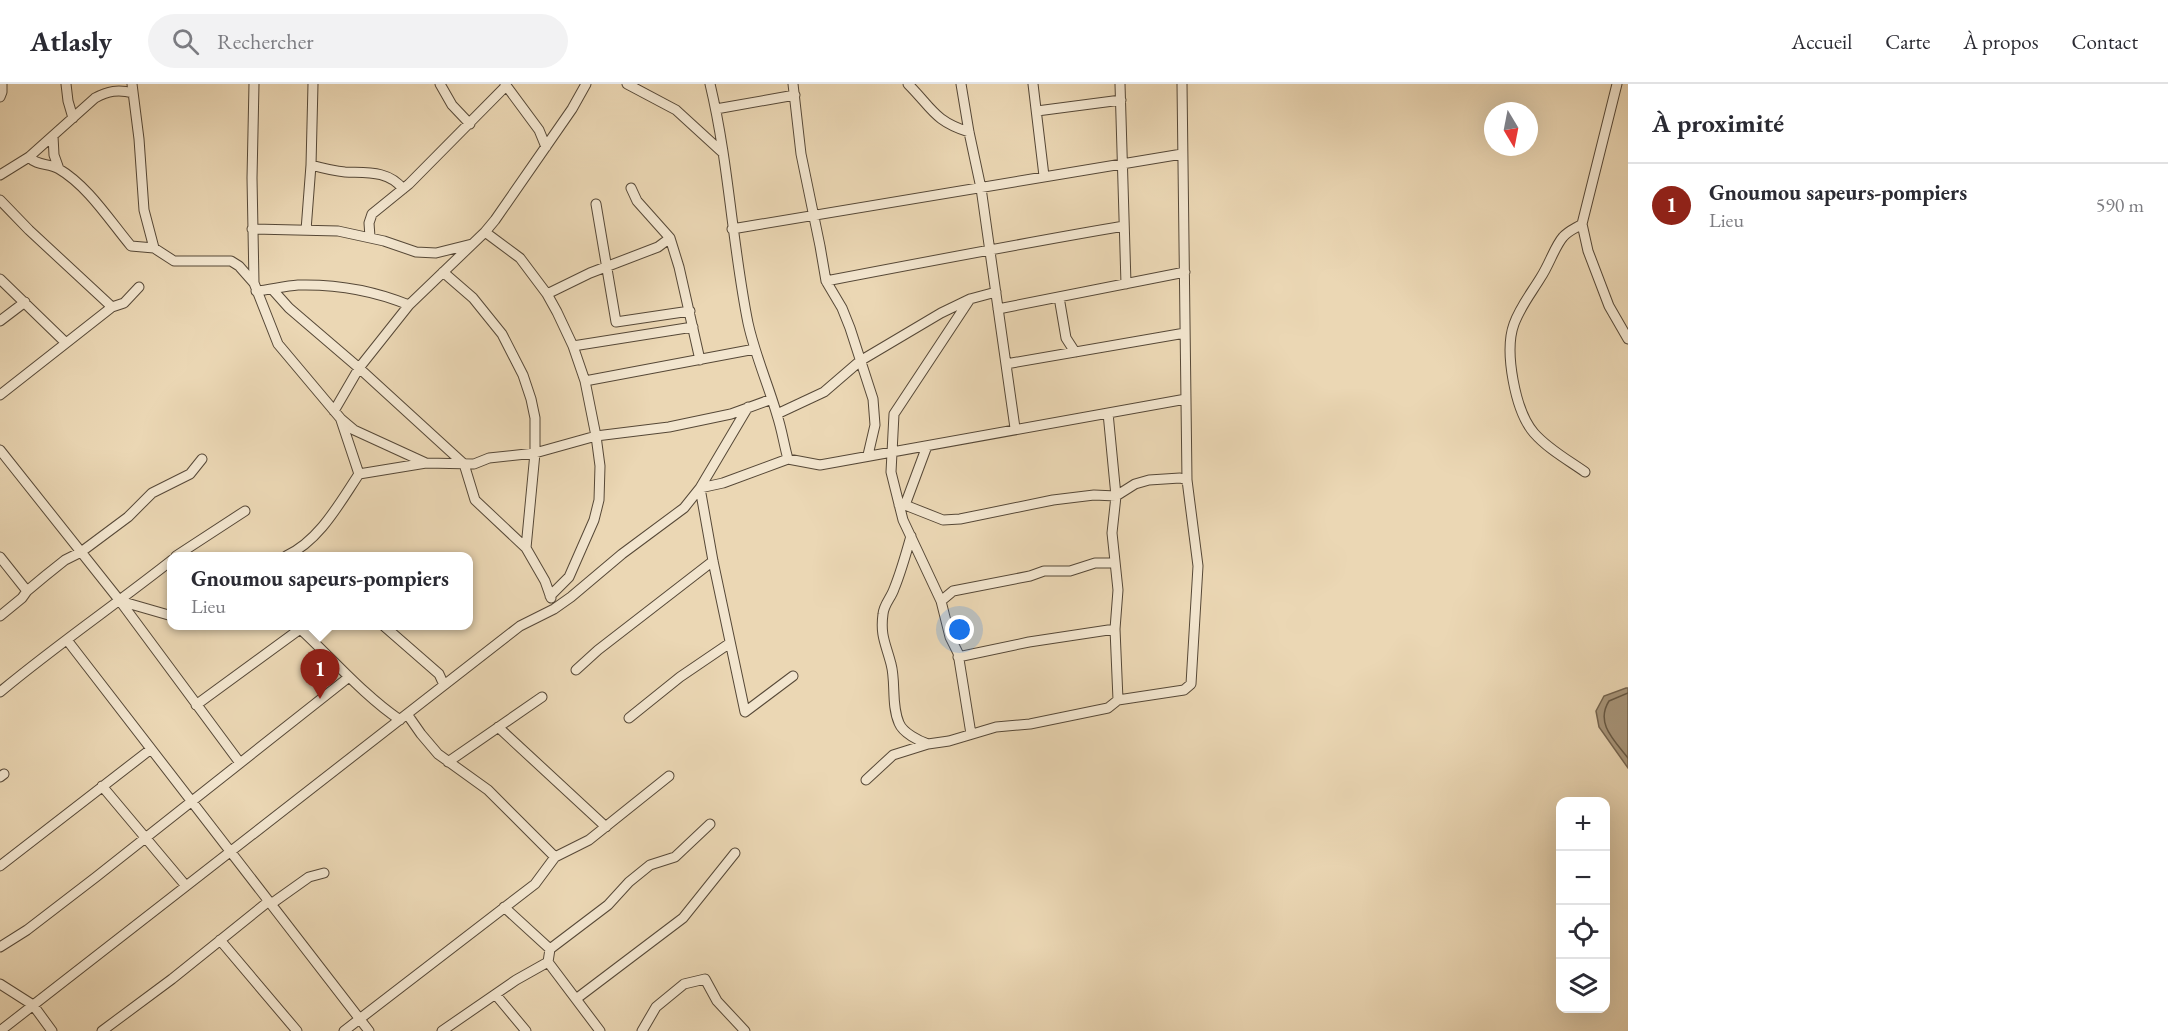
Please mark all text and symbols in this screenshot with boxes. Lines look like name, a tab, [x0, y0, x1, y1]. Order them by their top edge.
search box	[148, 14, 568, 68]
text: Atlasly	[30, 23, 112, 59]
icon: search	[169, 25, 202, 58]
text: Rechercher	[217, 27, 314, 56]
text: Accueil	[1792, 28, 1852, 55]
text: Carte	[1885, 28, 1930, 55]
text: À propos	[1963, 28, 2038, 55]
text: Contact	[2071, 28, 2138, 55]
north arrow	[1484, 102, 1538, 156]
text: À proximité	[1652, 106, 1784, 140]
text: Gnoumou sapeurs-pompiers	[1709, 178, 1967, 207]
text: 1	[1666, 192, 1677, 218]
text: 590 m	[2096, 192, 2144, 218]
text: Lieu	[1709, 207, 1744, 233]
popup	[167, 552, 473, 630]
text: Gnoumou sapeurs-pompiers	[191, 564, 449, 593]
text: Lieu	[191, 593, 226, 619]
your location	[945, 615, 974, 644]
pin: 1	[300, 650, 340, 699]
map controls	[1556, 797, 1610, 1013]
button: +	[1556, 797, 1610, 851]
button: −	[1556, 851, 1610, 905]
button: locate	[1556, 905, 1610, 959]
button: layers	[1556, 959, 1610, 1013]

